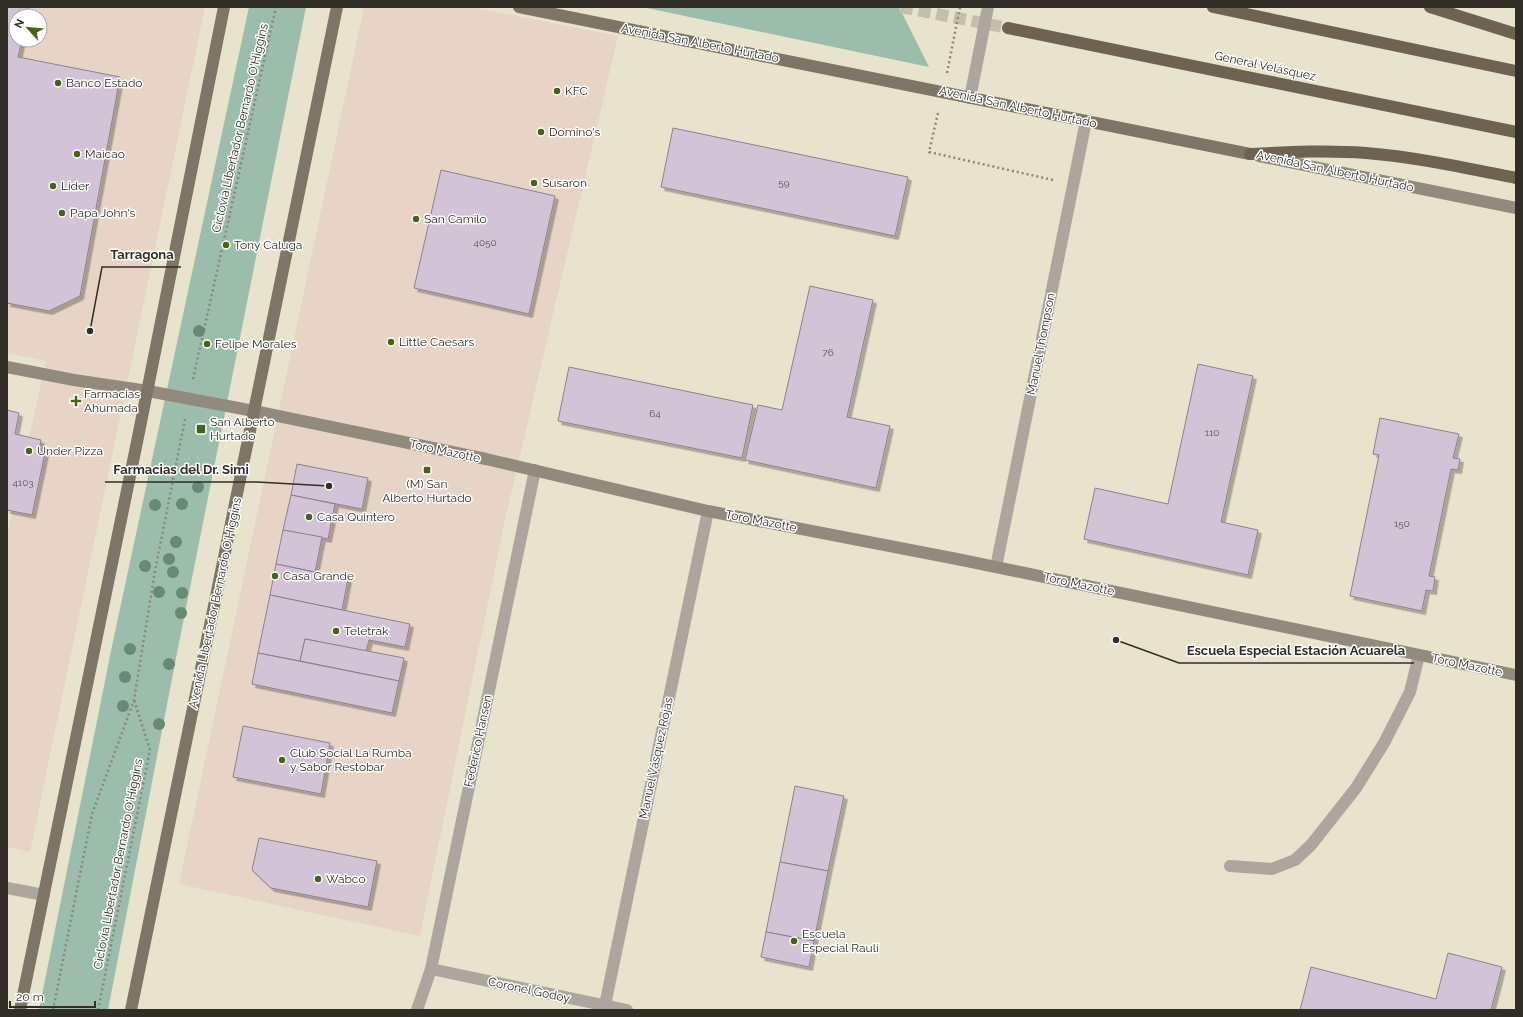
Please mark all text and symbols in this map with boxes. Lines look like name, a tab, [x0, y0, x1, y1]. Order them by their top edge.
north arrow	[8, 8, 48, 48]
text: N	[12, 17, 27, 30]
street label: Avenida San Alberto Hurtado	[620, 21, 780, 65]
street label: Ciclovía Libertador Bernardo O'Higgins	[209, 22, 271, 234]
street label: General Velásquez	[1213, 48, 1317, 84]
place label: Banco Estado	[66, 76, 143, 90]
marker: Banco Estado	[53, 78, 63, 88]
street label: Avenida San Alberto Hurtado	[938, 83, 1098, 131]
place label: KFC	[565, 84, 588, 98]
marker: KFC	[552, 86, 562, 96]
place label: Domino's	[549, 125, 601, 139]
marker: Domino's	[536, 127, 546, 137]
place label: Maicao	[85, 147, 125, 161]
street label: Avenida San Alberto Hurtado	[1255, 147, 1415, 195]
marker: Maicao	[72, 149, 82, 159]
place label: Susaron	[542, 176, 587, 190]
house number: 59	[778, 177, 790, 188]
marker: Susaron	[529, 178, 539, 188]
place label: Lider	[61, 179, 90, 193]
marker: Lider	[48, 181, 58, 191]
place label: Papa John's	[70, 206, 136, 220]
marker: Papa John's	[57, 208, 67, 218]
place label: San Camilo	[424, 212, 487, 226]
marker: San Camilo	[411, 214, 421, 224]
house number: 4050	[473, 237, 497, 248]
place label: Tony Caluga	[234, 238, 302, 252]
marker: Tony Caluga	[221, 240, 231, 250]
callout: Tarragona	[102, 242, 181, 267]
text: Tarragona	[110, 247, 174, 262]
street label: Manuel Thompson	[1024, 292, 1058, 396]
place label: Little Caesars	[399, 335, 474, 349]
place label: Felipe Morales	[215, 337, 297, 351]
marker: Little Caesars	[386, 337, 396, 347]
marker: Felipe Morales	[202, 339, 212, 349]
house number: 76	[822, 347, 834, 358]
place label: Farmacias Ahumada	[84, 387, 140, 415]
marker: Farmacias Ahumada	[71, 396, 81, 406]
house number: 64	[649, 408, 661, 419]
place label: San Alberto Hurtado	[210, 415, 275, 443]
marker: San Alberto Hurtado	[195, 423, 207, 435]
house number: 110	[1205, 427, 1219, 438]
street label: Toro Mazotte	[408, 437, 482, 465]
place label: Under Pizza	[37, 444, 103, 458]
marker: Under Pizza	[24, 446, 34, 456]
callout: Farmacias del Dr. Simi	[105, 457, 257, 482]
text: Farmacias del Dr. Simi	[113, 462, 249, 477]
marker: (M) San Alberto Hurtado	[422, 465, 432, 475]
house number: 4103	[12, 477, 34, 488]
place label: (M) San Alberto Hurtado	[382, 477, 472, 505]
street label: Avenida Libertador Bernardo O'Higgins	[186, 496, 244, 710]
street label: Toro Mazotte	[724, 507, 798, 535]
place label: Casa Quintero	[317, 510, 395, 524]
marker: Casa Quintero	[304, 512, 314, 522]
house number: 150	[1394, 518, 1410, 529]
place label: Casa Grande	[283, 569, 354, 583]
street label: Toro Mazotte	[1042, 570, 1116, 598]
marker: Casa Grande	[270, 571, 280, 581]
place label: Teletrak	[344, 624, 389, 638]
marker: Teletrak	[331, 626, 341, 636]
callout: Escuela Especial Estación Acuarela	[1179, 638, 1414, 663]
text: Escuela Especial Estación Acuarela	[1187, 643, 1406, 658]
street label: Toro Mazotte	[1430, 651, 1504, 679]
street label: Federico Hansen	[461, 694, 495, 788]
street label: Manuel Vásquez Rojas	[636, 696, 676, 820]
place label: Club Social La Rumba y Sabor Restobar	[290, 746, 412, 774]
marker: Club Social La Rumba y Sabor Restobar	[277, 755, 287, 765]
street label: Ciclovía Libertador Bernardo O'Higgins	[91, 757, 145, 970]
place label: Wabco	[326, 872, 366, 886]
marker: Wabco	[313, 874, 323, 884]
place label: Escuela Especial Raulí	[802, 927, 879, 955]
marker: Escuela Especial Raulí	[789, 936, 799, 946]
street label: Coronel Godoy	[487, 975, 572, 1006]
scale bar	[10, 983, 95, 1009]
text: 20 m	[16, 990, 44, 1004]

